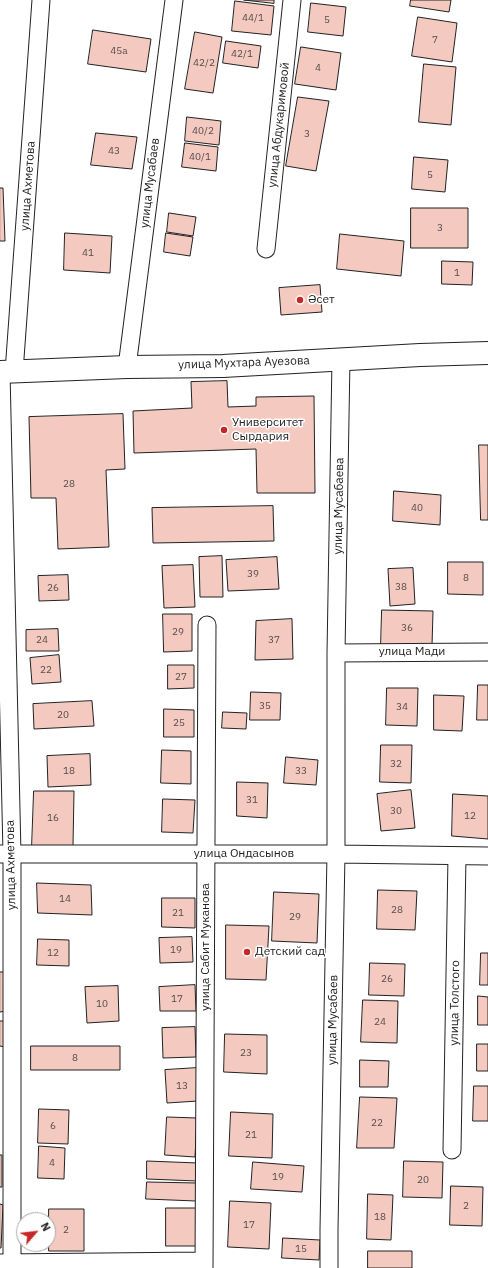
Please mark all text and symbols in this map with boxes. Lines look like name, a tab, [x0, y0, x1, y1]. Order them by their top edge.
house number: 44/1	[242, 12, 264, 24]
house number: 5	[324, 14, 330, 26]
house number: 7	[432, 34, 438, 46]
house number: 45а	[110, 45, 128, 57]
house number: 42/1	[231, 48, 253, 60]
house number: 42/2	[193, 57, 215, 69]
street label: улица Абдукаримовой	[265, 62, 293, 188]
house number: 4	[315, 62, 321, 74]
house number: 40/2	[192, 125, 214, 137]
house number: 3	[304, 128, 310, 140]
street label: улица Мусабаев	[137, 137, 163, 229]
street label: улица Ахметова	[18, 141, 38, 231]
house number: 43	[108, 145, 120, 157]
house number: 40/1	[189, 151, 211, 163]
house number: 5	[427, 169, 433, 181]
house number: 3	[437, 222, 443, 234]
house number: 41	[82, 247, 94, 259]
house number: 1	[454, 267, 460, 279]
place label: Әсет	[308, 293, 335, 307]
marker: Әсет	[295, 295, 305, 305]
street label: улица Мухтара Ауезова	[178, 354, 310, 372]
place label: Университет Сырдария	[232, 416, 304, 444]
marker: Университет Сырдария	[219, 425, 229, 435]
street label: улица Мусабаева	[331, 457, 347, 555]
house number: 28	[63, 478, 75, 490]
house number: 40	[411, 502, 423, 514]
house number: 39	[247, 568, 259, 580]
house number: 8	[463, 572, 469, 584]
house number: 38	[395, 581, 407, 593]
house number: 26	[47, 582, 59, 594]
house number: 36	[401, 622, 413, 634]
house number: 29	[172, 626, 184, 638]
house number: 24	[36, 634, 48, 646]
house number: 37	[268, 634, 280, 646]
street label: улица Мади	[379, 645, 445, 659]
house number: 22	[40, 664, 52, 676]
house number: 27	[175, 671, 187, 683]
house number: 35	[259, 700, 271, 712]
house number: 34	[396, 701, 408, 713]
house number: 20	[57, 709, 69, 721]
house number: 25	[173, 717, 185, 729]
house number: 32	[390, 758, 402, 770]
house number: 18	[63, 765, 75, 777]
house number: 33	[295, 765, 307, 777]
house number: 31	[246, 794, 258, 806]
house number: 30	[390, 805, 402, 817]
house number: 12	[464, 810, 476, 822]
house number: 16	[47, 812, 59, 824]
street label: улица Ахметова	[3, 820, 19, 910]
street label: улица Ондасынов	[194, 847, 294, 861]
street label: улица Сабит Муканова	[199, 883, 213, 1011]
house number: 14	[59, 893, 71, 905]
house number: 28	[391, 904, 403, 916]
house number: 21	[172, 907, 184, 919]
house number: 29	[289, 911, 301, 923]
house number: 19	[170, 944, 182, 956]
place label: Детский сад	[255, 945, 325, 959]
house number: 12	[47, 947, 59, 959]
marker: Детский сад	[242, 947, 252, 957]
street label: улица Толстого	[447, 960, 463, 1046]
house number: 26	[381, 973, 393, 985]
street label: улица Мусабаев	[325, 975, 341, 1065]
house number: 17	[171, 993, 183, 1005]
house number: 10	[96, 998, 108, 1010]
house number: 24	[374, 1016, 386, 1028]
house number: 23	[240, 1047, 252, 1059]
house number: 8	[72, 1052, 78, 1064]
house number: 13	[176, 1080, 188, 1092]
house number: 22	[371, 1117, 383, 1129]
house number: 6	[50, 1120, 56, 1132]
house number: 21	[245, 1129, 257, 1141]
house number: 4	[49, 1157, 55, 1169]
house number: 19	[272, 1171, 284, 1183]
house number: 20	[417, 1174, 429, 1186]
house number: 2	[463, 1200, 469, 1212]
house number: 18	[374, 1211, 386, 1223]
north arrow	[16, 1212, 56, 1252]
house number: 17	[243, 1219, 255, 1231]
text: N	[38, 1220, 54, 1234]
house number: 2	[63, 1224, 69, 1236]
house number: 15	[295, 1243, 307, 1255]

